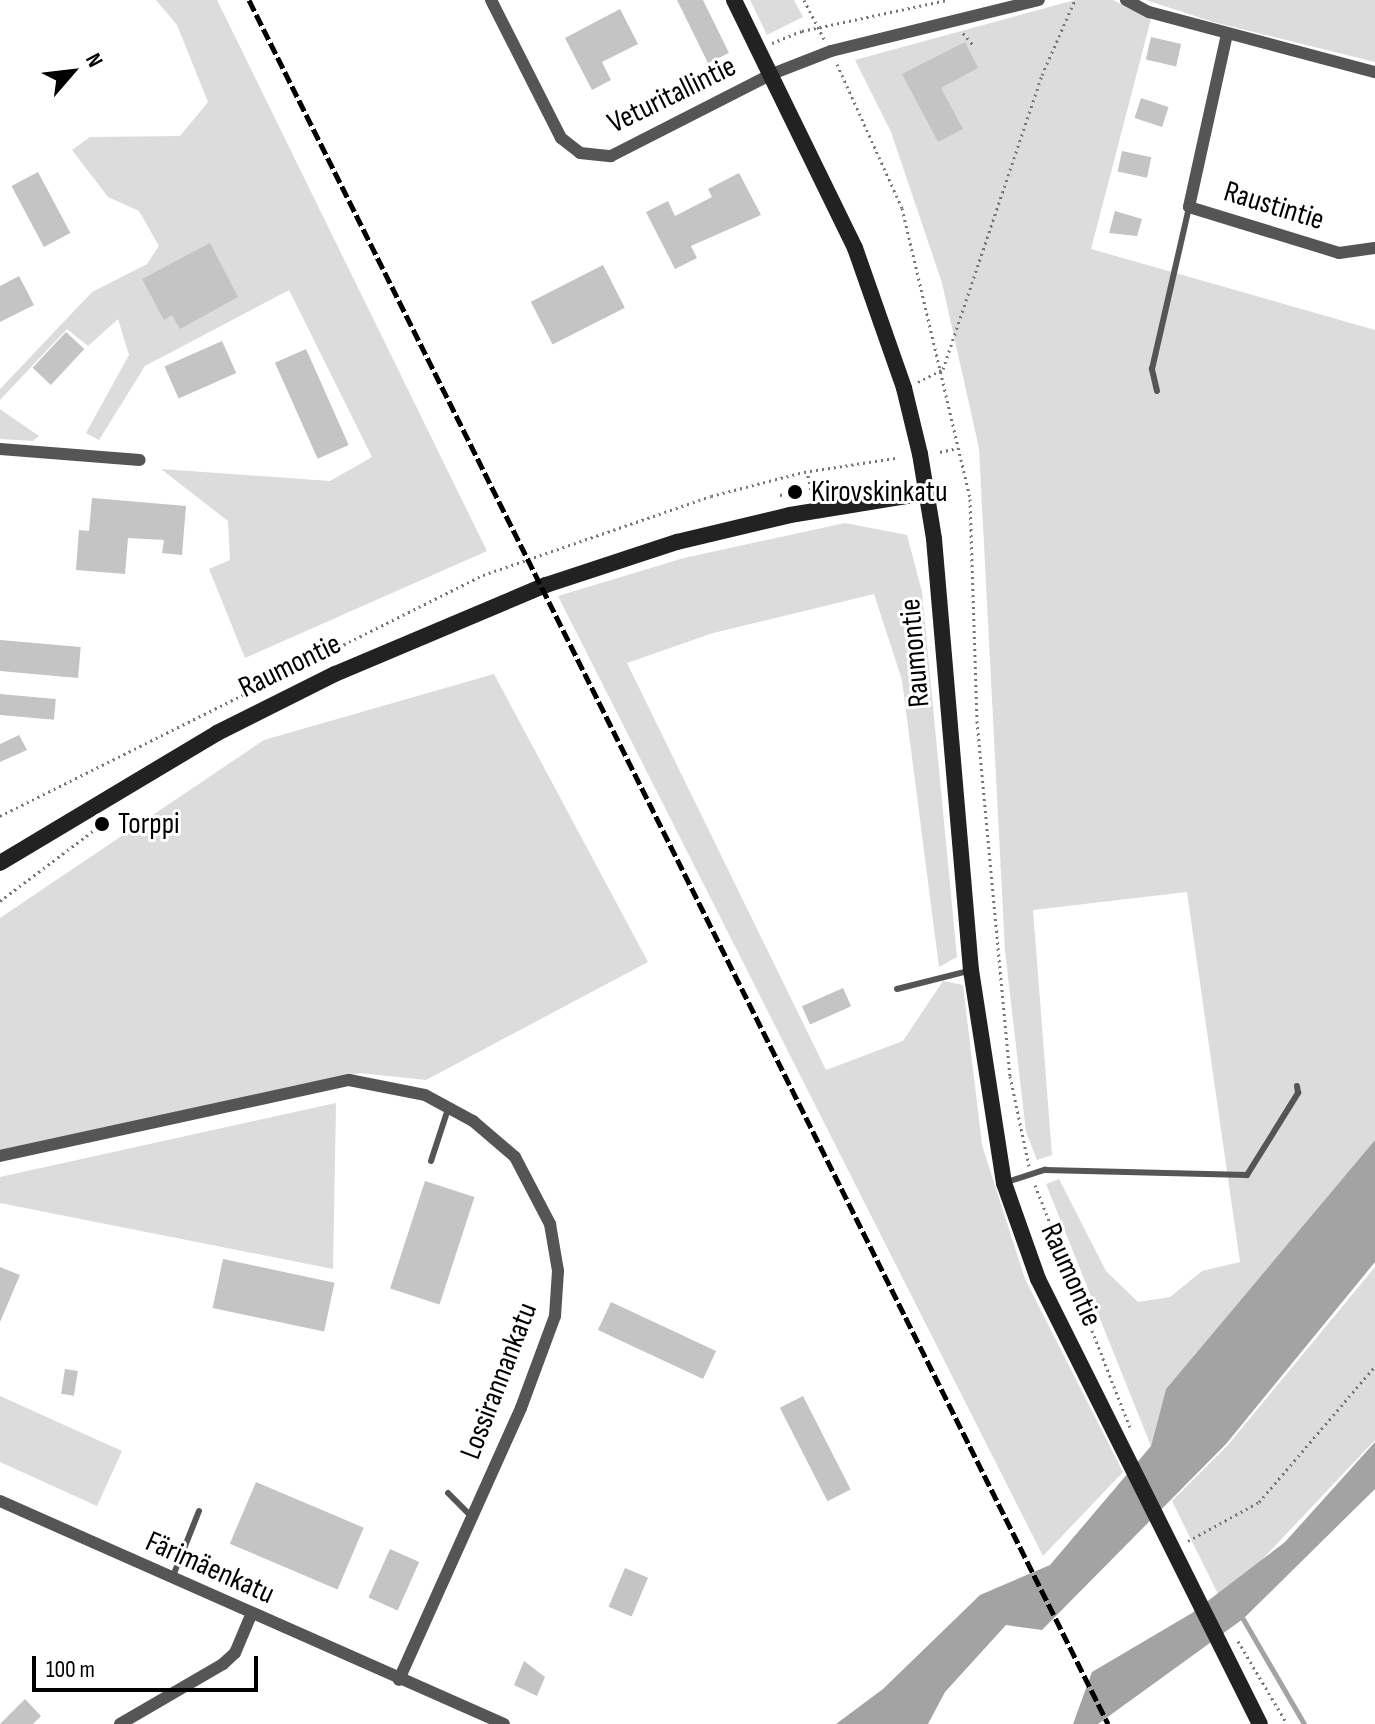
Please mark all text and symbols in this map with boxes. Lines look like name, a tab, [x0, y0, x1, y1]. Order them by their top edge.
north arrow	[32, 32, 112, 112]
text: N	[79, 49, 108, 72]
street label: Veturitallintie	[602, 49, 742, 141]
street label: Raustintie	[1220, 174, 1328, 238]
place label: Kirovskinkatu	[811, 474, 948, 510]
marker: Kirovskinkatu	[786, 483, 804, 501]
street label: Raumontie	[892, 597, 938, 709]
street label: Raumontie	[233, 626, 347, 706]
place label: Torppi	[118, 806, 180, 842]
marker: Torppi	[93, 815, 111, 833]
street label: Raumontie	[1032, 1218, 1110, 1332]
street label: Lossirannankatu	[453, 1298, 545, 1464]
street label: Färimäenkatu	[140, 1524, 280, 1612]
scale bar	[36, 1640, 262, 1690]
text: 100 m	[46, 1655, 95, 1684]

